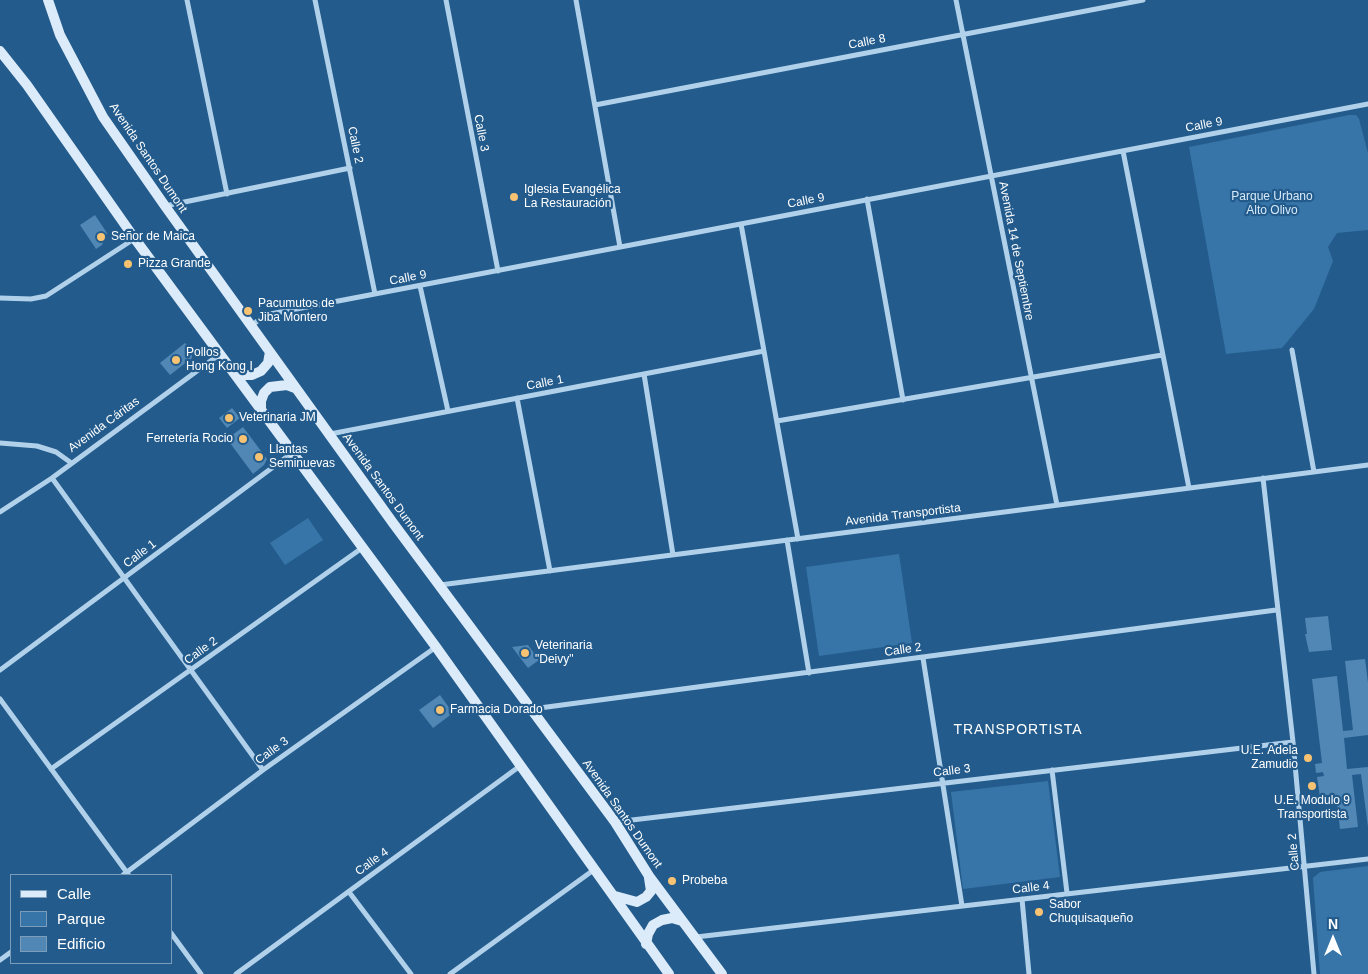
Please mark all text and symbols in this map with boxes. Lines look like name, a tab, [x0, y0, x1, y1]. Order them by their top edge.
street label: Calle 8	[847, 31, 887, 53]
street label: Avenida Santos Dumont	[106, 100, 190, 216]
street label: Calle 3	[470, 113, 492, 153]
street label: Calle 9	[1184, 114, 1224, 136]
street label: Calle 2	[344, 125, 366, 165]
street label: Avenida 14 de Septiembre	[995, 180, 1037, 322]
place label: Iglesia Evangélica La Restauración	[524, 183, 621, 211]
street label: Calle 9	[786, 190, 826, 212]
park label: Parque Urbano Alto Olivo	[1231, 190, 1313, 218]
marker: Iglesia Evangélica La Restauración	[508, 191, 520, 203]
place label: Señor de Maica	[111, 230, 195, 244]
marker: Señor de Maica	[95, 231, 107, 243]
place label: Pizza Grande	[138, 257, 211, 271]
marker: Pizza Grande	[122, 258, 134, 270]
street label: Calle 9	[388, 267, 428, 289]
place label: Pacumutos de Jiba Montero	[258, 297, 335, 325]
marker: Pacumutos de Jiba Montero	[242, 305, 254, 317]
place label: Pollos Hong Kong I	[186, 346, 253, 374]
marker: Pollos Hong Kong I	[170, 354, 182, 366]
street label: Calle 1	[525, 372, 565, 394]
street label: Avenida Cáritas	[66, 394, 142, 456]
place label: Veterinaria JM	[239, 411, 316, 425]
marker: Veterinaria JM	[223, 412, 235, 424]
street label: Avenida Santos Dumont	[339, 431, 427, 543]
place label: Ferretería Rocio	[146, 432, 233, 446]
marker: Ferretería Rocio	[237, 433, 249, 445]
place label: Llantas Seminuevas	[269, 443, 335, 471]
marker: Llantas Seminuevas	[253, 451, 265, 463]
street label: Avenida Transportista	[845, 501, 961, 529]
street label: Calle 1	[121, 537, 159, 571]
street label: Calle 2	[182, 634, 220, 668]
place label: Veterinaria "Deivy"	[535, 639, 592, 667]
street label: Calle 2	[884, 640, 922, 660]
marker: Veterinaria "Deivy"	[519, 647, 531, 659]
place label: Farmacia Dorado	[450, 703, 543, 717]
marker: Farmacia Dorado	[434, 704, 446, 716]
district label: TRANSPORTISTA	[952, 722, 1084, 738]
street label: Calle 3	[253, 734, 291, 768]
place label: U.E. Adela Zamudio	[1241, 744, 1298, 772]
marker: U.E. Adela Zamudio	[1302, 752, 1314, 764]
street label: Avenida Santos Dumont	[579, 757, 665, 871]
street label: Calle 3	[933, 762, 971, 780]
marker: U.E. Modulo 9 Transportista	[1306, 780, 1318, 792]
place label: U.E. Modulo 9 Transportista	[1274, 794, 1350, 822]
street label: Calle 2	[1285, 833, 1303, 871]
street label: Calle 4	[353, 845, 391, 879]
legend	[10, 874, 172, 964]
place label: Probeba	[682, 874, 727, 888]
marker: Probeba	[666, 875, 678, 887]
street label: Calle 4	[1012, 879, 1050, 897]
text: Calle	[57, 885, 91, 902]
place label: Sabor Chuquisaqueño	[1049, 898, 1133, 926]
marker: Sabor Chuquisaqueño	[1033, 906, 1045, 918]
text: Parque	[57, 910, 105, 927]
north arrow	[1308, 914, 1358, 964]
text: N	[1328, 916, 1338, 932]
text: Edificio	[57, 935, 105, 952]

